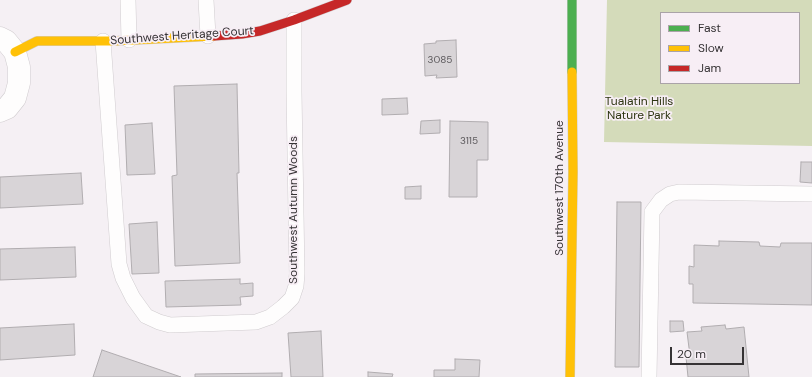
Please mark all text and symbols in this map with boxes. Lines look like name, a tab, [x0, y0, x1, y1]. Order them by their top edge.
legend	[660, 12, 800, 84]
text: Fast	[698, 20, 721, 36]
street label: Southwest Heritage Court	[110, 24, 254, 48]
text: Slow	[698, 40, 724, 56]
house number: 3085	[428, 54, 452, 66]
text: Jam	[698, 60, 721, 76]
park label: Tualatin Hills Nature Park	[605, 95, 673, 123]
street label: Southwest 170th Avenue	[553, 120, 567, 256]
house number: 3115	[460, 135, 478, 147]
street label: Southwest Autumn Woods	[287, 136, 301, 284]
scale bar	[672, 339, 746, 365]
text: 20 m	[677, 346, 706, 362]

